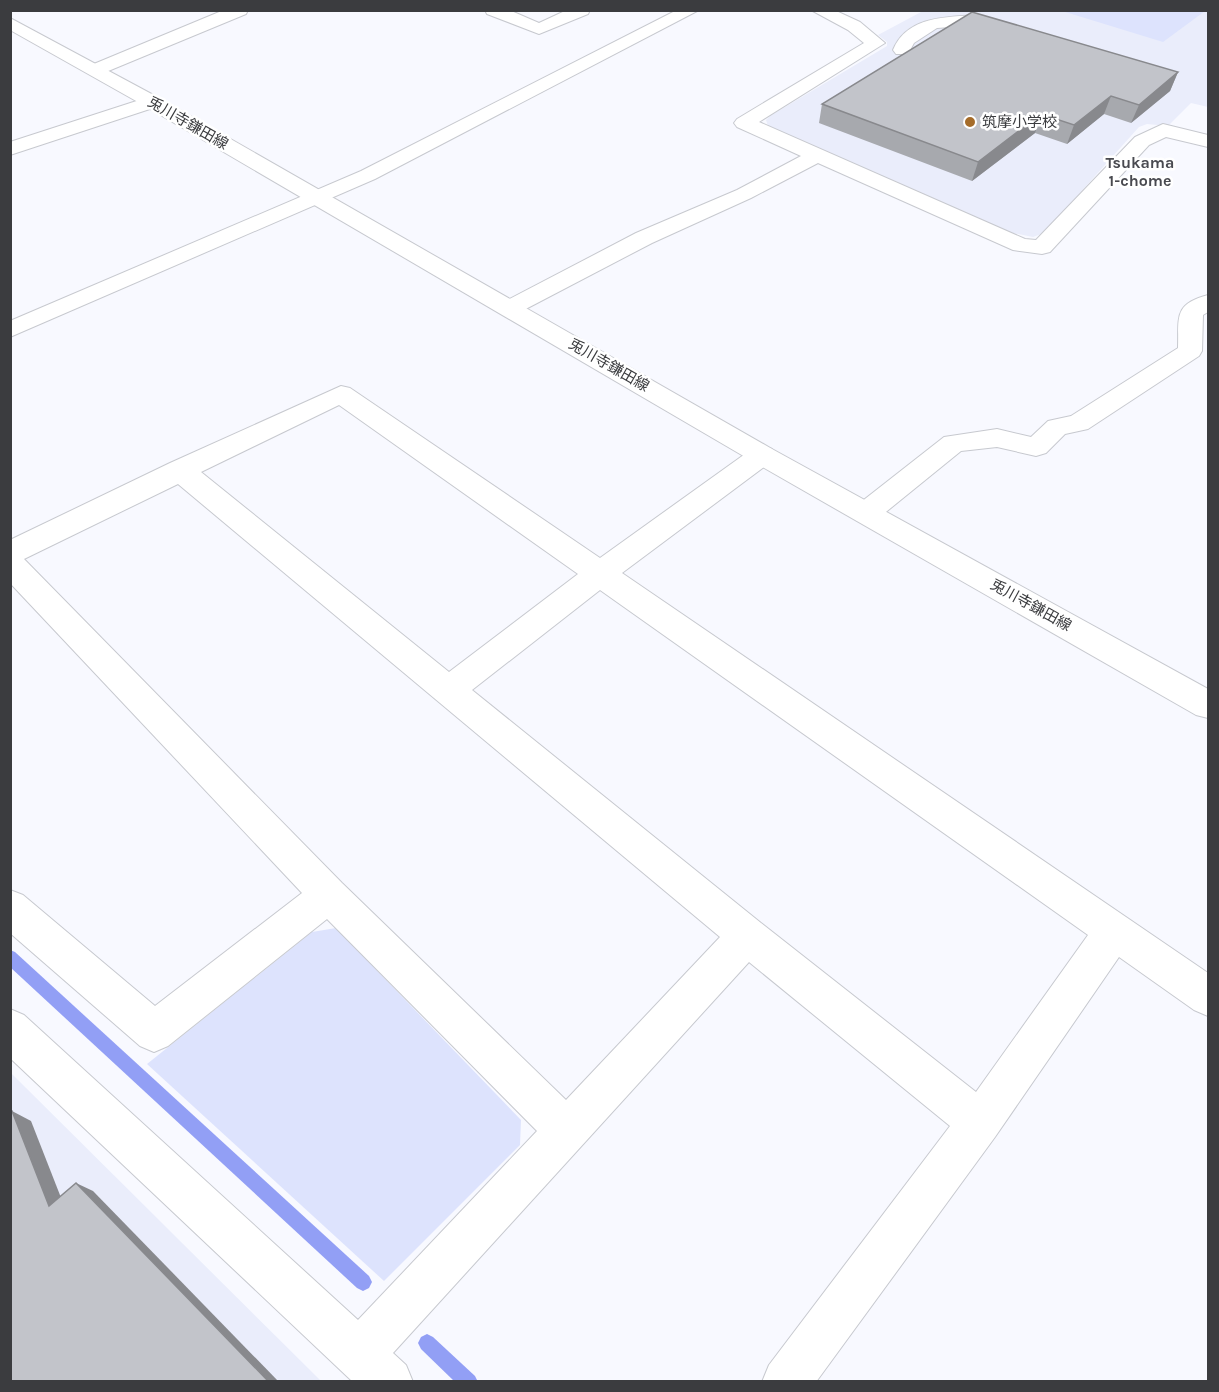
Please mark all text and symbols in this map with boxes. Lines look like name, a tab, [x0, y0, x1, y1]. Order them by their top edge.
street label: 兎川寺鎌田線	[145, 93, 231, 153]
place label: 筑摩小学校	[982, 113, 1057, 131]
marker: 筑摩小学校	[963, 115, 977, 129]
district label: Tsukama 1-chome	[1106, 153, 1174, 190]
street label: 兎川寺鎌田線	[566, 335, 652, 395]
street label: 兎川寺鎌田線	[987, 575, 1075, 635]

